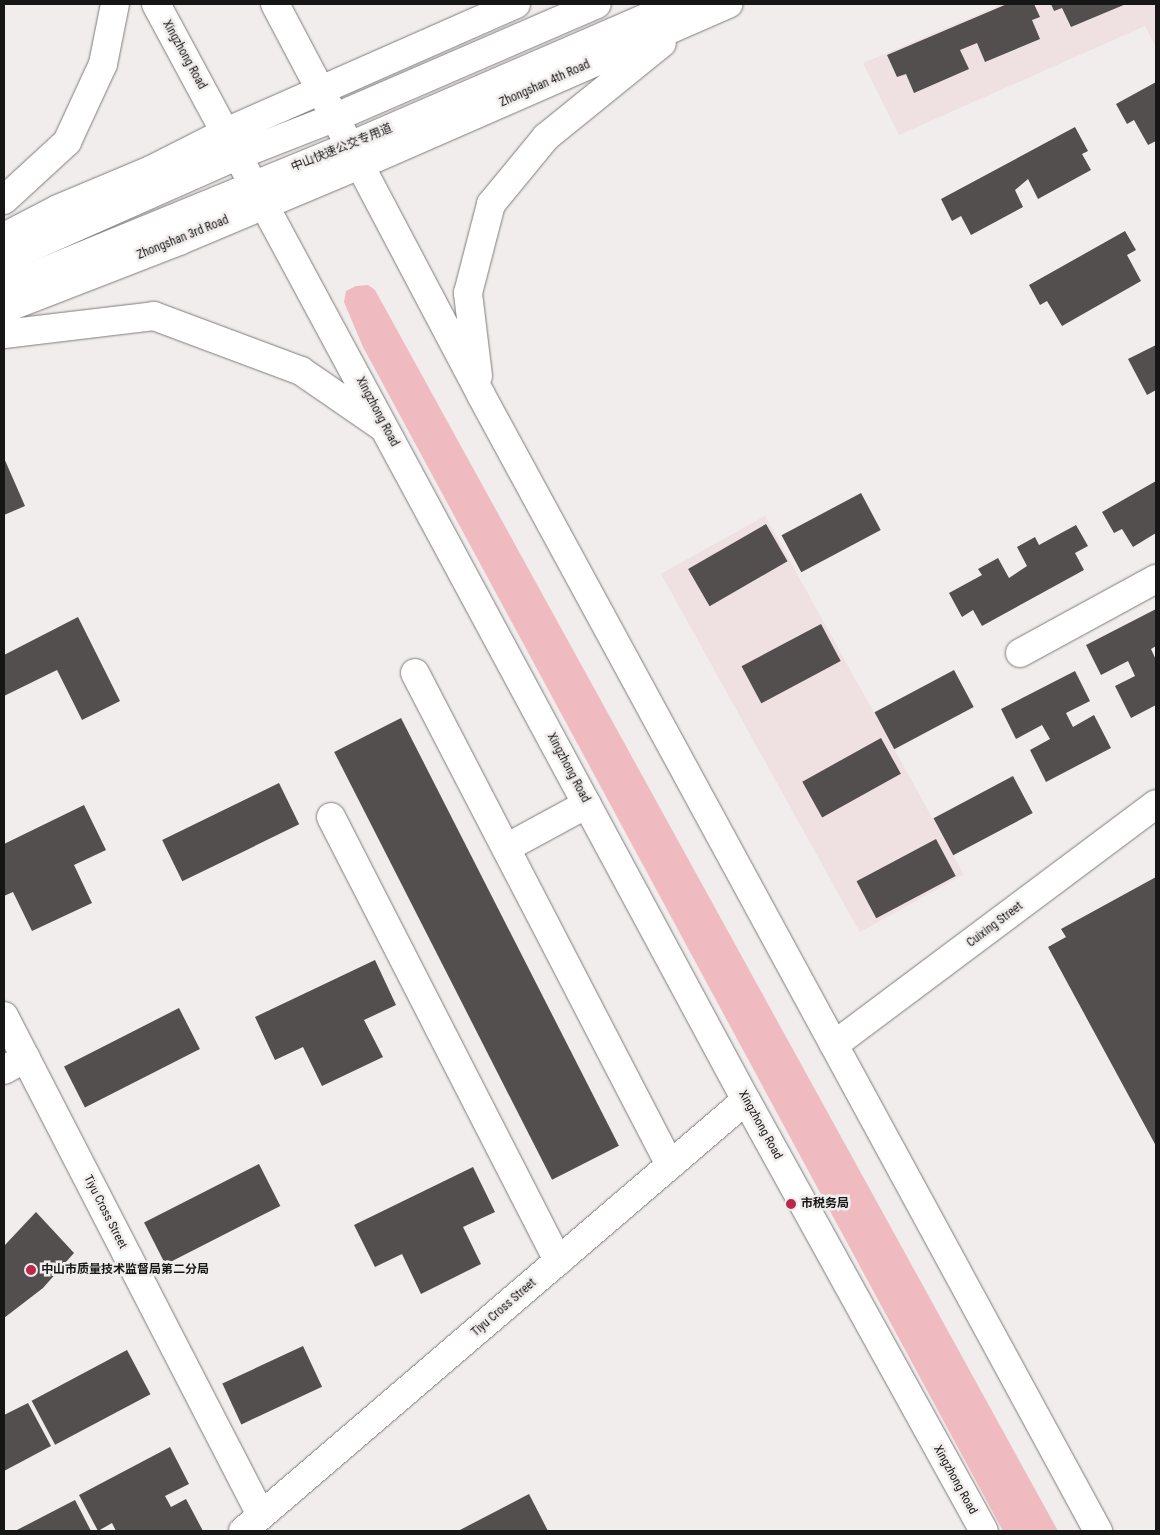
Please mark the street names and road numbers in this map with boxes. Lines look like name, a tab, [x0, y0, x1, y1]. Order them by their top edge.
street label: Xingzhong Road	[159, 18, 209, 92]
street label: Zhongshan 4th Road	[498, 58, 592, 110]
street label: 中山快速公交专用道	[289, 121, 395, 175]
street label: Zhongshan 3rd Road	[135, 213, 231, 263]
street label: Xingzhong Road	[353, 375, 401, 449]
street label: Xingzhong Road	[544, 731, 592, 805]
street label: Cuixing Street	[964, 899, 1026, 951]
street label: Xingzhong Road	[735, 1088, 785, 1162]
street label: Tiyu Cross Street	[80, 1173, 130, 1251]
street label: Tiyu Cross Street	[469, 1276, 539, 1340]
street label: Xingzhong Road	[930, 1443, 980, 1517]

